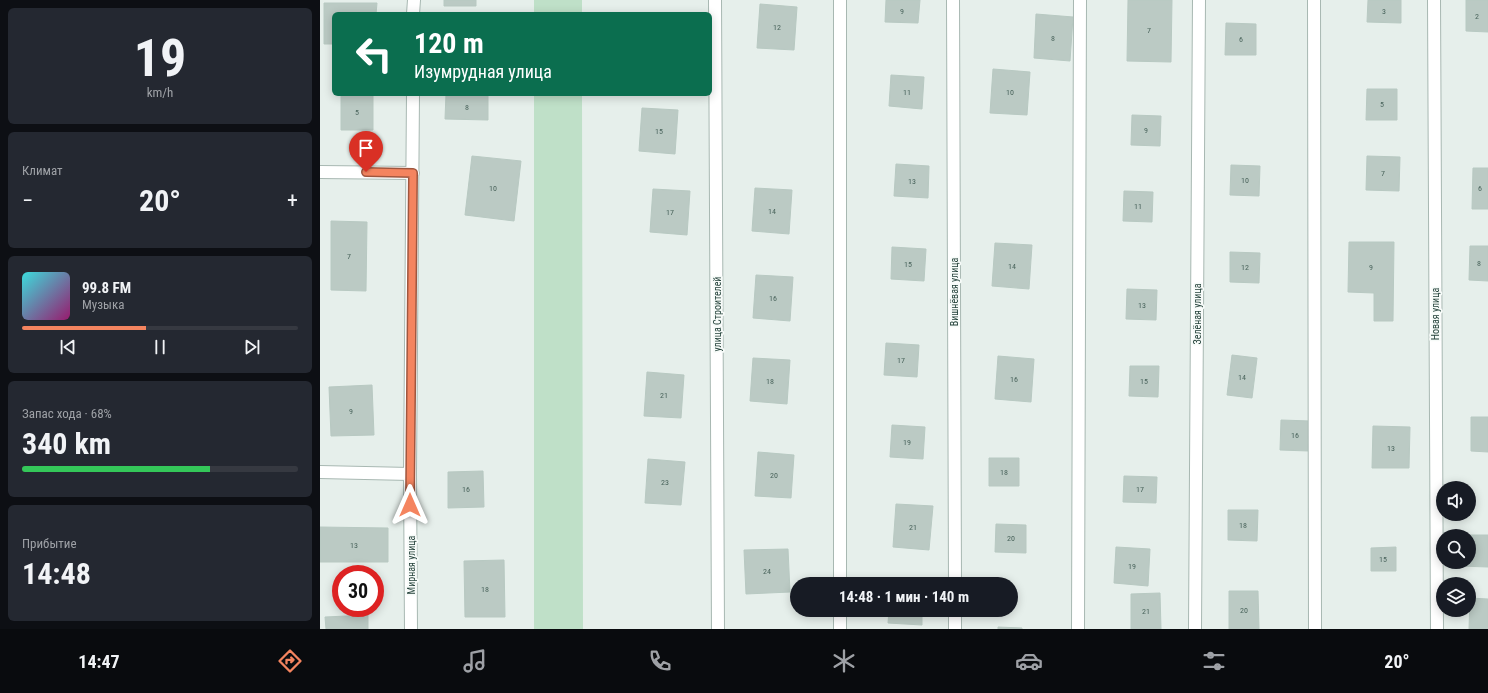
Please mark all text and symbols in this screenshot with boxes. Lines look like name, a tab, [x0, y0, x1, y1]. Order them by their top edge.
house number: 9	[900, 7, 904, 16]
house number: 3	[1382, 7, 1386, 16]
house number: 2	[1475, 12, 1479, 21]
house number: 12	[773, 23, 781, 32]
house number: 7	[1147, 26, 1151, 35]
text: 120 m	[414, 27, 484, 60]
text: 19	[134, 28, 186, 89]
icon: left	[348, 28, 400, 80]
house number: 8	[1051, 34, 1055, 43]
house number: 6	[1239, 35, 1243, 44]
text: Изумрудная улица	[414, 61, 552, 82]
text: km/h	[147, 85, 173, 100]
house number: 11	[903, 88, 911, 97]
house number: 10	[1006, 88, 1014, 97]
house number: 5	[1380, 100, 1384, 109]
house number: 8	[465, 103, 469, 112]
house number: 5	[355, 108, 359, 117]
house number: 9	[1144, 126, 1148, 135]
house number: 15	[655, 127, 663, 136]
pin	[349, 131, 383, 172]
icon: arrive	[355, 137, 377, 159]
text: Климат	[22, 163, 63, 178]
house number: 7	[1381, 169, 1385, 178]
house number: 10	[1241, 176, 1249, 185]
house number: 13	[908, 177, 916, 186]
text: 20°	[139, 183, 181, 218]
house number: 10	[489, 184, 497, 193]
house number: 6	[1478, 184, 1482, 193]
text: −	[22, 188, 33, 213]
text: +	[287, 188, 298, 213]
house number: 11	[1134, 202, 1142, 211]
house number: 14	[768, 207, 776, 216]
house number: 17	[666, 208, 674, 217]
house number: 7	[347, 252, 351, 261]
street label: Вишнёвая улица	[949, 258, 960, 326]
house number: 8	[1477, 259, 1481, 268]
house number: 15	[904, 260, 912, 269]
house number: 14	[1008, 262, 1016, 271]
house number: 12	[1241, 263, 1249, 272]
house number: 9	[1369, 263, 1373, 272]
street label: улица Строителей	[712, 277, 723, 351]
text: 99.8 FM	[82, 279, 131, 297]
street label: Зелёная улица	[1192, 283, 1203, 344]
street label: Новая улица	[1430, 288, 1441, 340]
house number: 16	[769, 294, 777, 303]
text: Музыка	[82, 297, 124, 312]
house number: 13	[1138, 301, 1146, 310]
icon: previous	[57, 336, 79, 358]
icon: pause	[149, 336, 171, 358]
icon: next	[241, 336, 263, 358]
house number: 17	[897, 356, 905, 365]
house number: 14	[1238, 373, 1246, 382]
house number: 16	[1010, 375, 1018, 384]
house number: 18	[766, 377, 774, 386]
house number: 15	[1140, 377, 1148, 386]
house number: 21	[660, 391, 668, 400]
text: Запас хода · 68%	[22, 406, 112, 421]
house number: 9	[349, 407, 353, 416]
text: 340 km	[22, 426, 111, 461]
house number: 16	[1291, 431, 1299, 440]
house number: 19	[903, 438, 911, 447]
house number: 13	[1387, 444, 1395, 453]
house number: 18	[1000, 468, 1008, 477]
house number: 20	[770, 471, 778, 480]
house number: 23	[661, 478, 669, 487]
map controls	[1436, 481, 1476, 617]
button: sound	[1436, 481, 1476, 521]
position arrow	[389, 484, 431, 526]
house number: 16	[462, 485, 470, 494]
house number: 17	[1136, 485, 1144, 494]
house number: 18	[1239, 521, 1247, 530]
house number: 21	[909, 523, 917, 532]
button: search	[1436, 529, 1476, 569]
house number: 20	[1007, 534, 1015, 543]
street label: Мирная улица	[406, 535, 417, 594]
text: Прибытие	[22, 536, 77, 551]
house number: 13	[350, 541, 358, 550]
house number: 15	[1379, 555, 1387, 564]
text: 14:48	[22, 556, 91, 591]
house number: 19	[1128, 562, 1136, 571]
speed limit sign: 30	[332, 565, 384, 617]
house number: 24	[763, 567, 771, 576]
button: layers	[1436, 577, 1476, 617]
house number: 18	[481, 585, 489, 594]
text: 14:48 · 1 мин · 140 m	[839, 588, 969, 606]
house number: 20	[1240, 606, 1248, 615]
house number: 21	[1142, 607, 1150, 616]
icon: directions	[276, 647, 304, 675]
icon: music	[461, 647, 489, 675]
icon: phone	[646, 647, 674, 675]
icon: climate	[830, 647, 858, 675]
icon: car	[1015, 647, 1043, 675]
icon: filters	[1200, 647, 1228, 675]
text: 14:47	[78, 651, 120, 672]
text: 20°	[1384, 651, 1410, 672]

